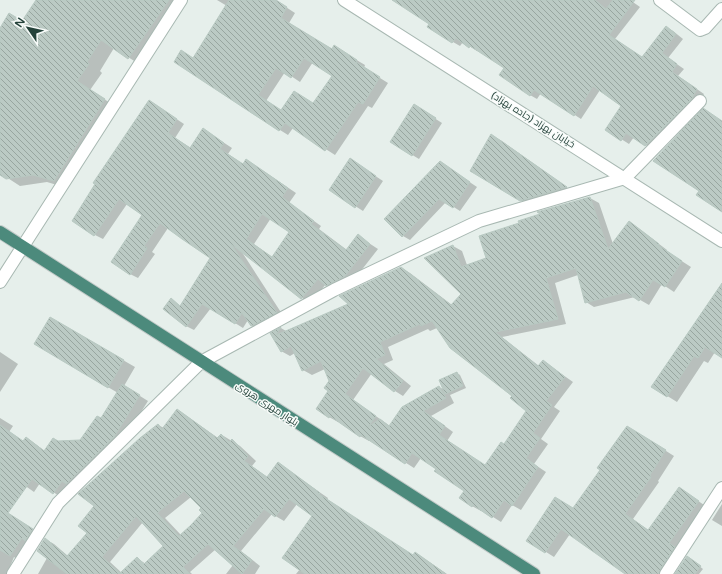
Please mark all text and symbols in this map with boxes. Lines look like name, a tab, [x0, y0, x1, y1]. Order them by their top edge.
north arrow	[8, 8, 48, 48]
text: N	[12, 15, 28, 30]
street label: خیابان بهزاد (جاده بهزاد)	[489, 89, 577, 151]
street label: بلوار مهری هروی	[233, 379, 301, 429]

